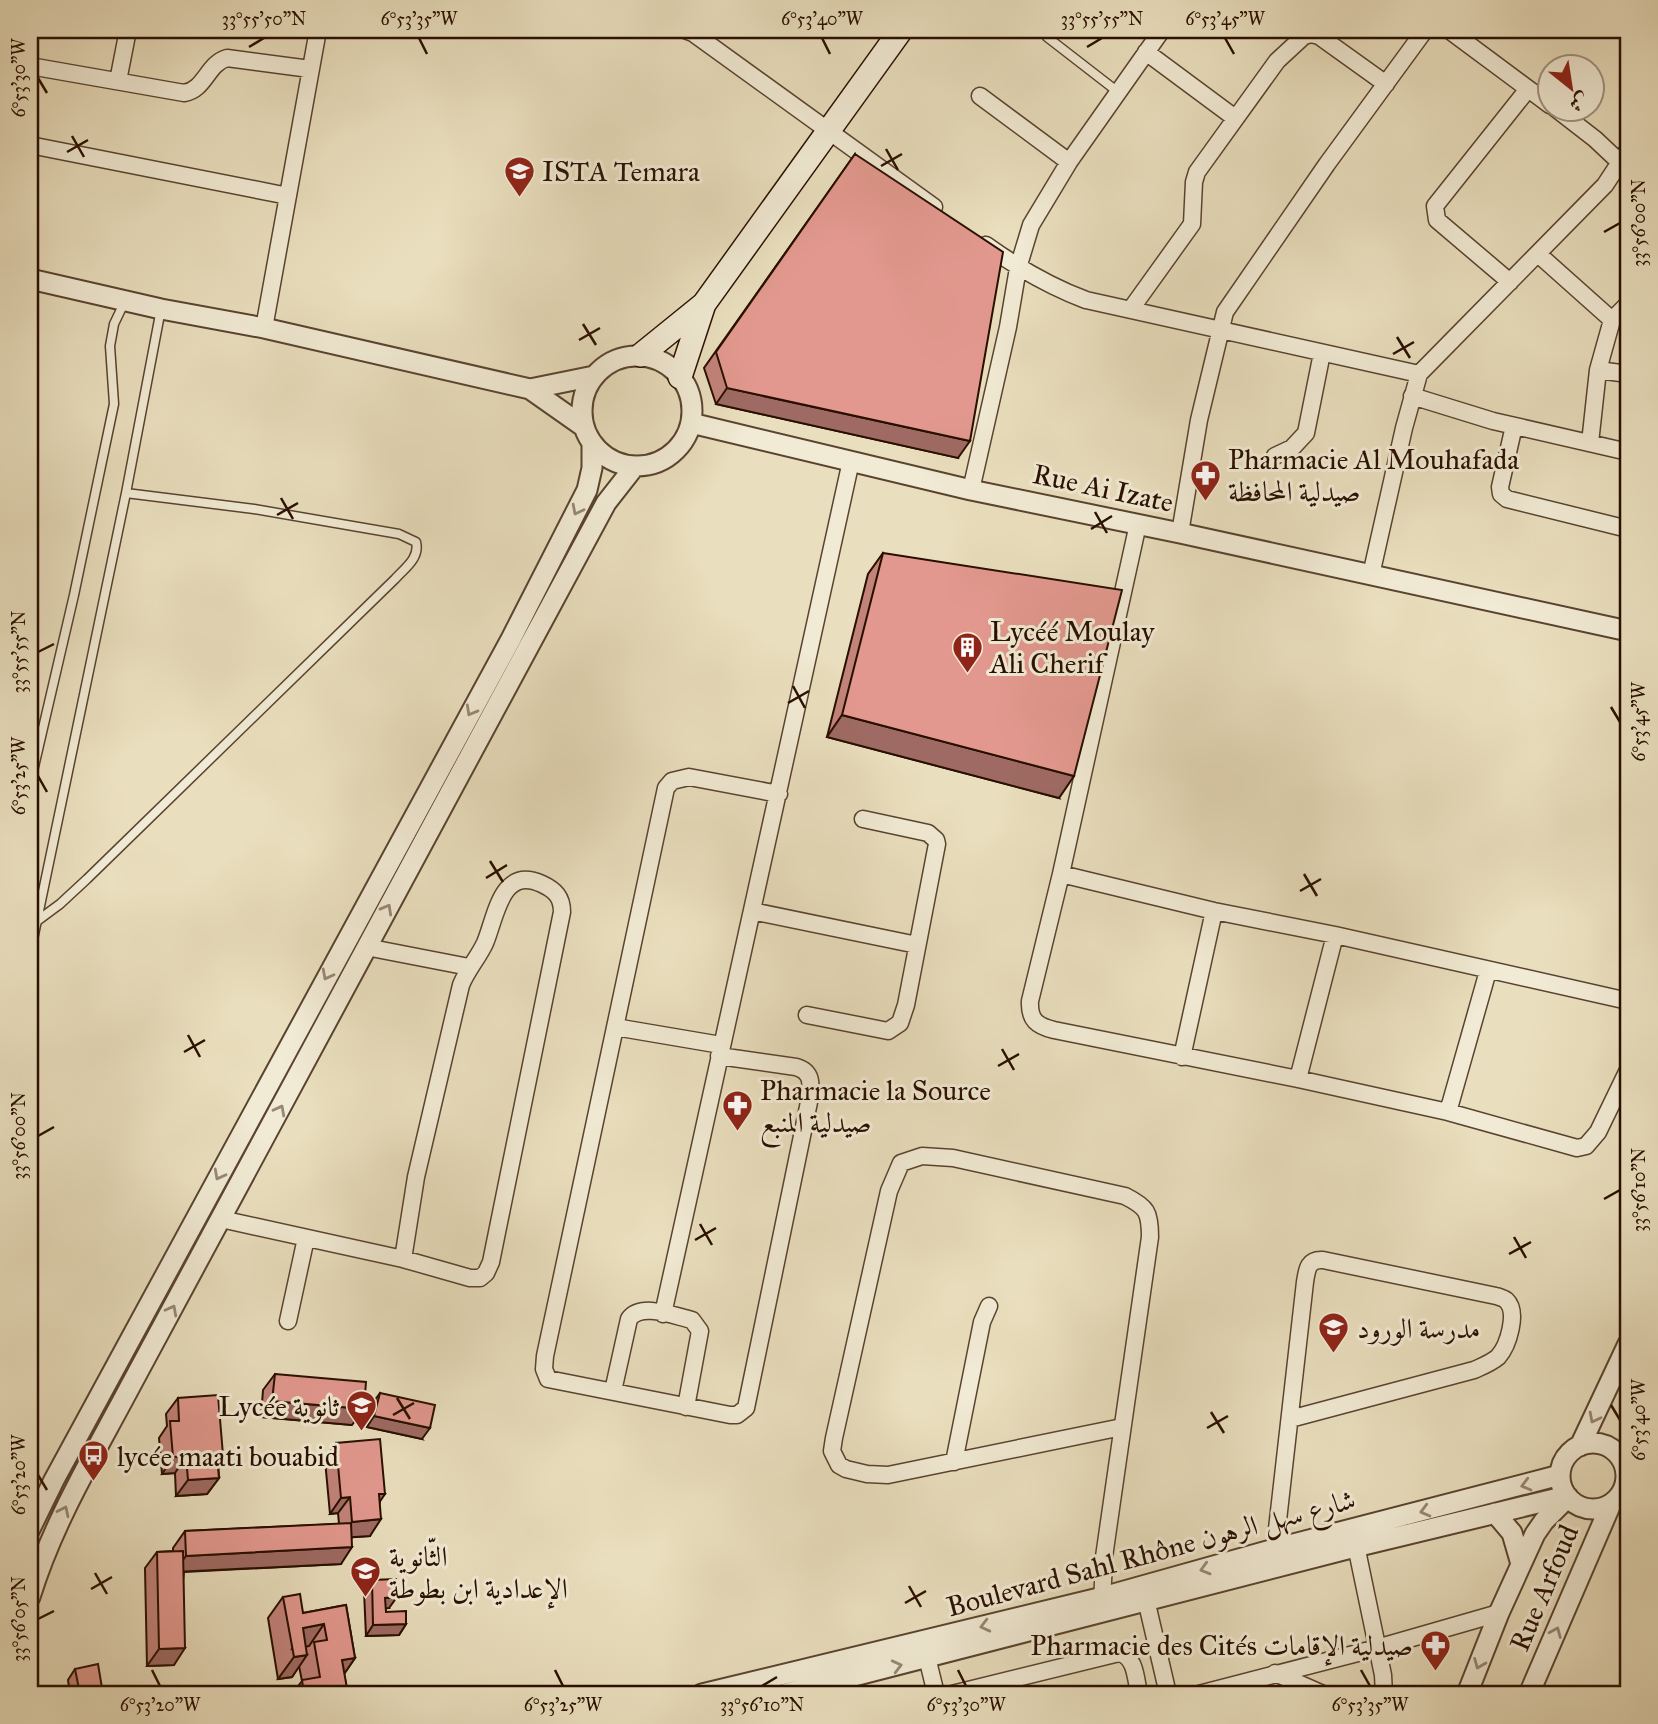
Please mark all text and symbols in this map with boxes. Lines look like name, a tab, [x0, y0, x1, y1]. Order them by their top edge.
text: 33°55'50"N	[222, 8, 306, 30]
text: 6°53'35"W	[381, 8, 458, 30]
text: 6°53'40"W	[781, 8, 864, 30]
text: 33°55'55"N	[1061, 8, 1143, 30]
text: 6°53'45"W	[1185, 8, 1266, 30]
text: 6°53'30"W	[8, 38, 30, 117]
north arrow	[1536, 52, 1606, 122]
text: ش	[1565, 88, 1593, 117]
school or university icon: ISTA Temara	[502, 154, 536, 198]
place label: ISTA Temara	[542, 154, 700, 189]
text: 33°56'00"N	[1628, 179, 1650, 267]
place label: Pharmacie Al Mouhafada صيدلية المحافظة	[1228, 442, 1519, 509]
street label: Rue Ai Izate	[1030, 456, 1176, 520]
pharmacy icon: Pharmacie Al Mouhafada صيدلية المحافظة	[1188, 458, 1222, 502]
one-way arrow	[572, 503, 586, 515]
text: 33°55'55"N	[8, 611, 30, 693]
place label: Lycéé Moulay Ali Cherif	[989, 614, 1155, 681]
building icon: Lycéé Moulay Ali Cherif	[950, 630, 984, 674]
text: 6°53'45"W	[1628, 681, 1650, 762]
one-way arrow	[466, 704, 479, 716]
text: 6°53'25"W	[8, 736, 30, 815]
one-way arrow	[379, 904, 392, 917]
one-way arrow	[322, 968, 336, 980]
place label: Pharmacie la Source صيدلية المنبع	[760, 1073, 991, 1148]
pharmacy icon: Pharmacie la Source صيدلية المنبع	[720, 1089, 754, 1133]
text: 33°56'00"N	[8, 1092, 30, 1180]
one-way arrow	[272, 1105, 285, 1117]
text: 33°56'10"N	[1628, 1148, 1650, 1232]
one-way arrow	[214, 1168, 227, 1181]
one-way arrow	[164, 1305, 177, 1318]
school or university icon: مدرسة الورود	[1317, 1311, 1351, 1355]
place label: مدرسة الورود	[1357, 1311, 1480, 1346]
text: 6°53'40"W	[1628, 1378, 1650, 1461]
place label: Lycée ثانوية	[218, 1389, 340, 1424]
school or university icon: Lycée ثانوية	[345, 1389, 379, 1433]
one-way arrow	[1589, 1411, 1603, 1423]
text: 6°53'20"W	[8, 1434, 30, 1515]
bus stop icon: lycée maati bouabid	[77, 1439, 111, 1483]
place label: lycée maati bouabid	[117, 1439, 339, 1474]
one-way arrow	[1520, 1477, 1532, 1491]
street label: Boulevard Sahl Rhône شارع سهل الرهون	[943, 1482, 1361, 1630]
one-way arrow	[1419, 1503, 1431, 1517]
one-way arrow	[56, 1506, 70, 1518]
street label: Rue Arfoud	[1502, 1520, 1586, 1656]
place label: الثّانوية الإعدادية ابن بطوطة	[389, 1537, 568, 1610]
school or university icon: الثّانوية الإعدادية ابن بطوطة	[349, 1555, 383, 1599]
one-way arrow	[1199, 1561, 1211, 1575]
text: 33°56'05"N	[8, 1576, 30, 1662]
one-way arrow	[979, 1618, 991, 1632]
one-way arrow	[1547, 1626, 1561, 1638]
place label: Pharmacie des Cités صيدلية الإقامات	[1030, 1628, 1413, 1667]
pharmacy icon: Pharmacie des Cités صيدلية الإقامات	[1419, 1628, 1453, 1672]
one-way arrow	[1473, 1656, 1487, 1669]
one-way arrow	[891, 1660, 903, 1674]
text: 6°53'20"W	[120, 1694, 201, 1716]
text: 6°53'25"W	[524, 1694, 603, 1716]
text: 33°56'10"N	[720, 1694, 804, 1716]
text: 6°53'30"W	[927, 1694, 1006, 1716]
text: 6°53'35"W	[1332, 1694, 1409, 1716]

